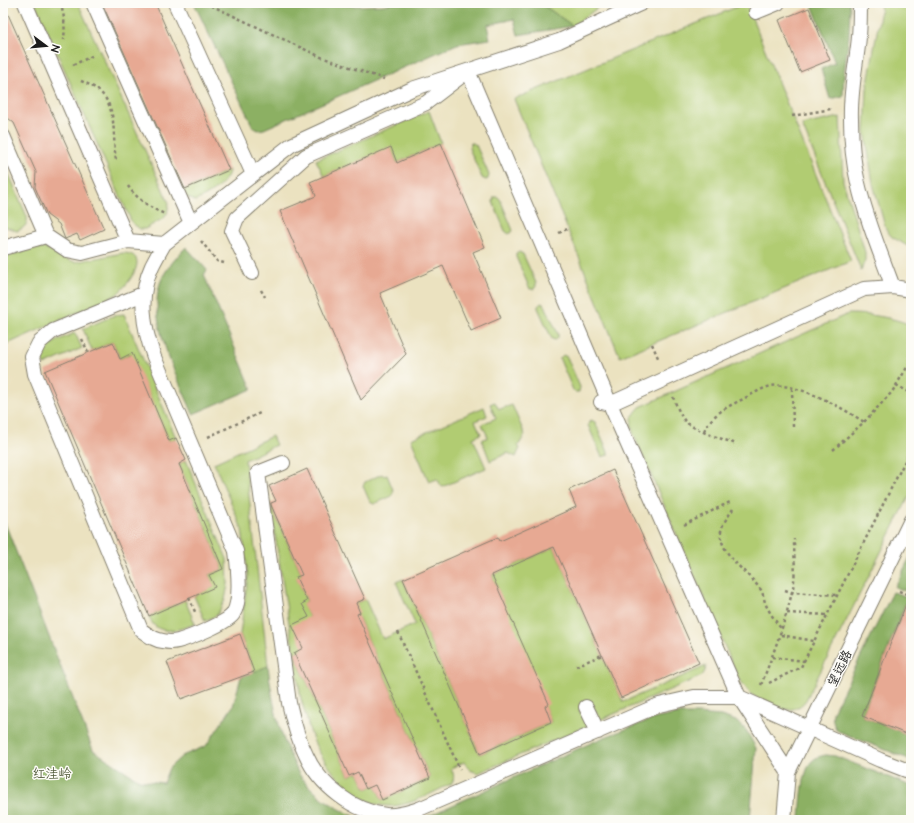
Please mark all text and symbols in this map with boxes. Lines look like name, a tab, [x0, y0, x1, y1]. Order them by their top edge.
north arrow	[26, 26, 66, 66]
text: N	[47, 43, 63, 54]
street label: 望远路	[823, 647, 857, 690]
park label: 红洼岭	[32, 765, 72, 783]

